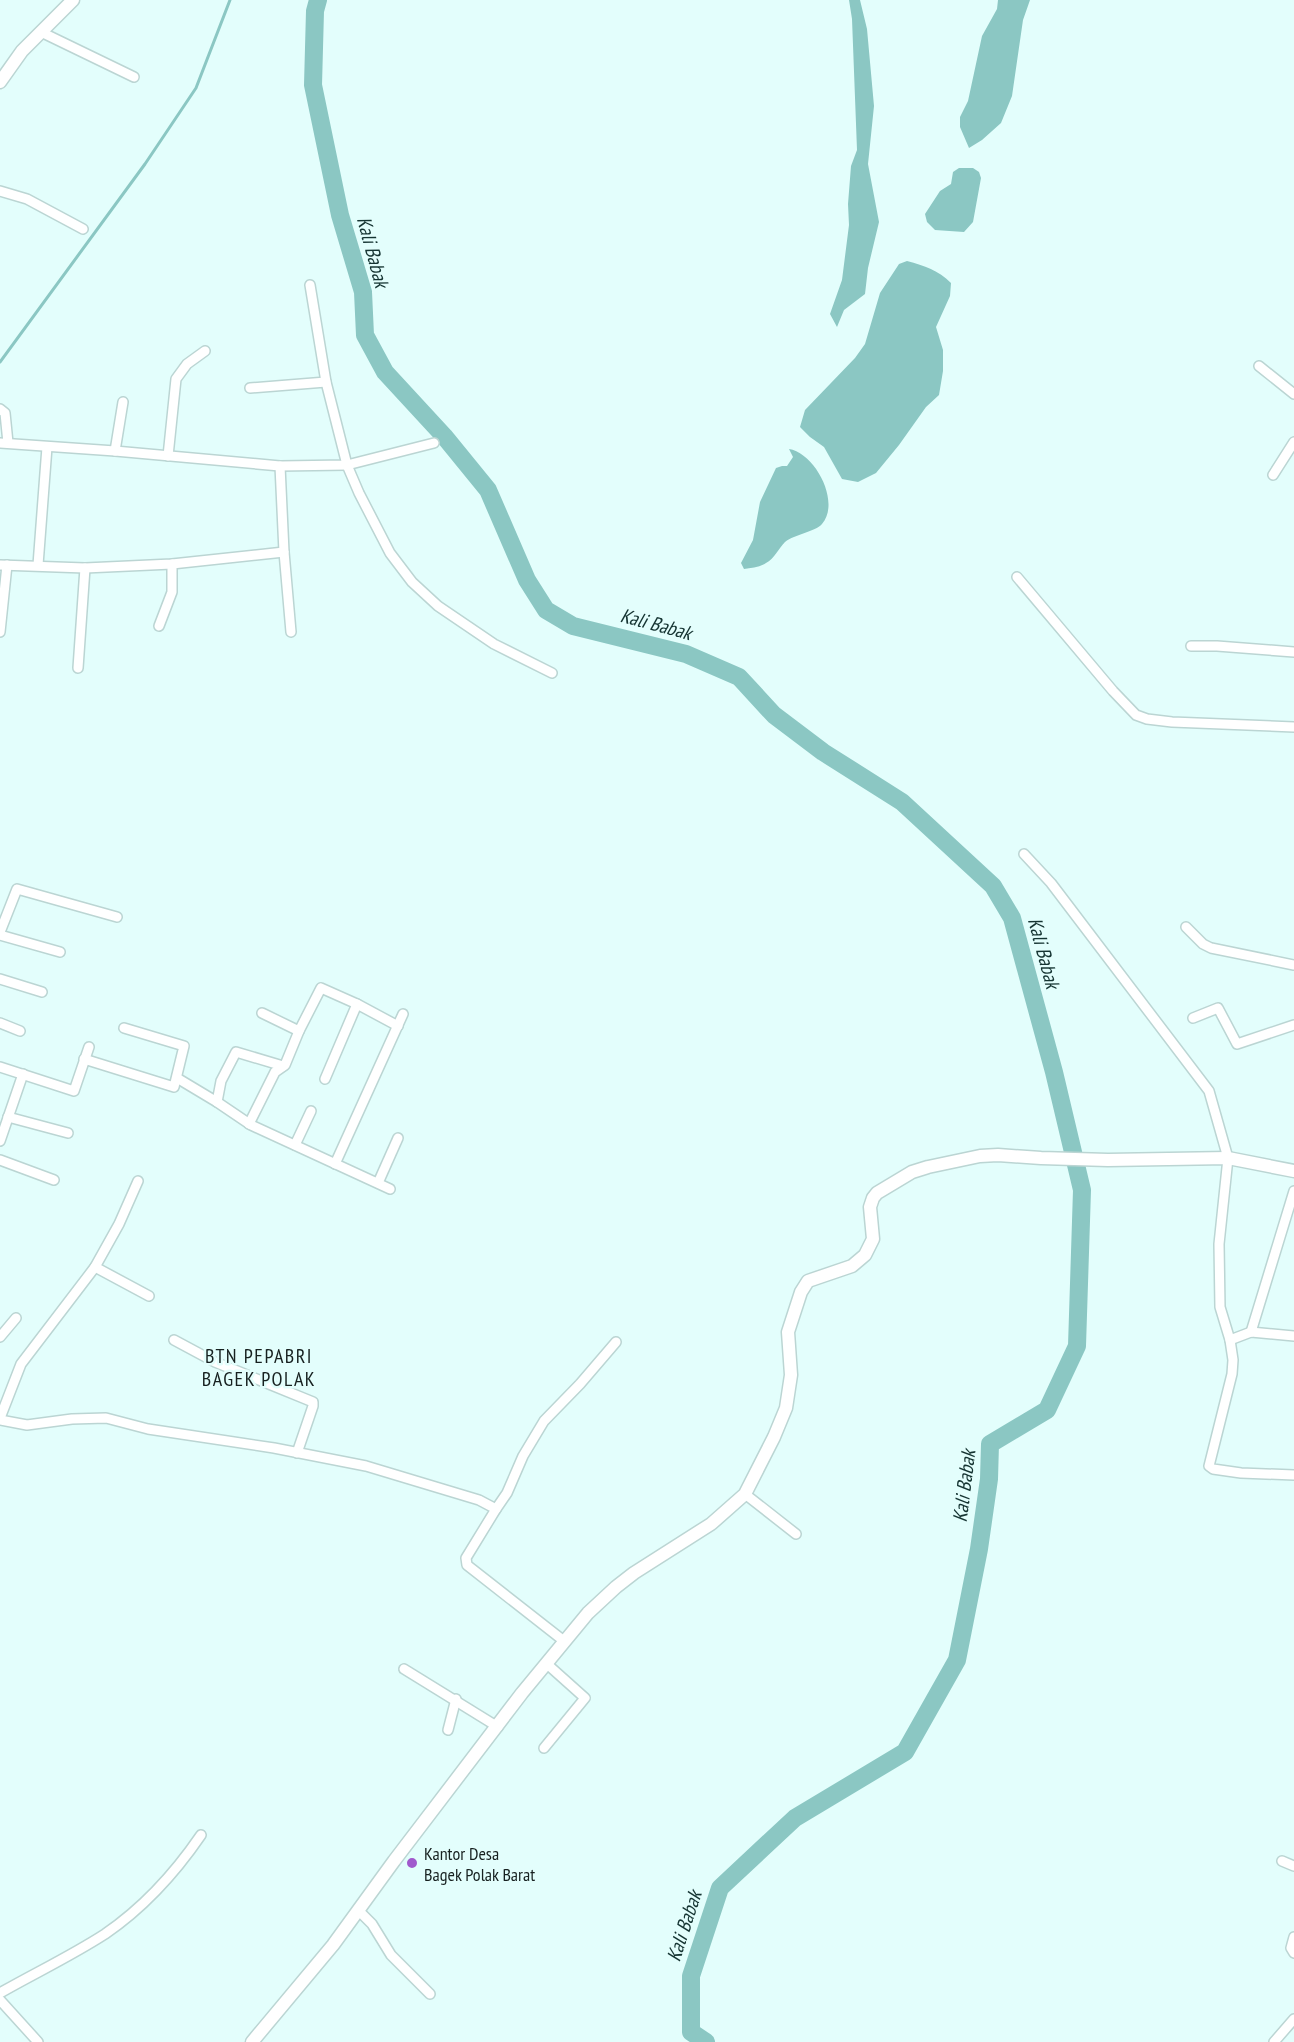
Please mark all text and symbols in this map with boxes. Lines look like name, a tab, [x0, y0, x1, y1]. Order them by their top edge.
water label: Kali Babak	[351, 214, 396, 293]
water label: Kali Babak	[618, 602, 697, 647]
water label: Kali Babak	[1022, 915, 1067, 994]
district label: BTN PEPABRI BAGEK POLAK	[202, 1343, 316, 1392]
water label: Kali Babak	[947, 1446, 982, 1524]
place label: Kantor Desa Bagek Polak Barat	[424, 1842, 535, 1886]
marker: Kantor Desa Bagek Polak Barat	[405, 1856, 419, 1870]
water label: Kali Babak	[660, 1885, 708, 1965]

